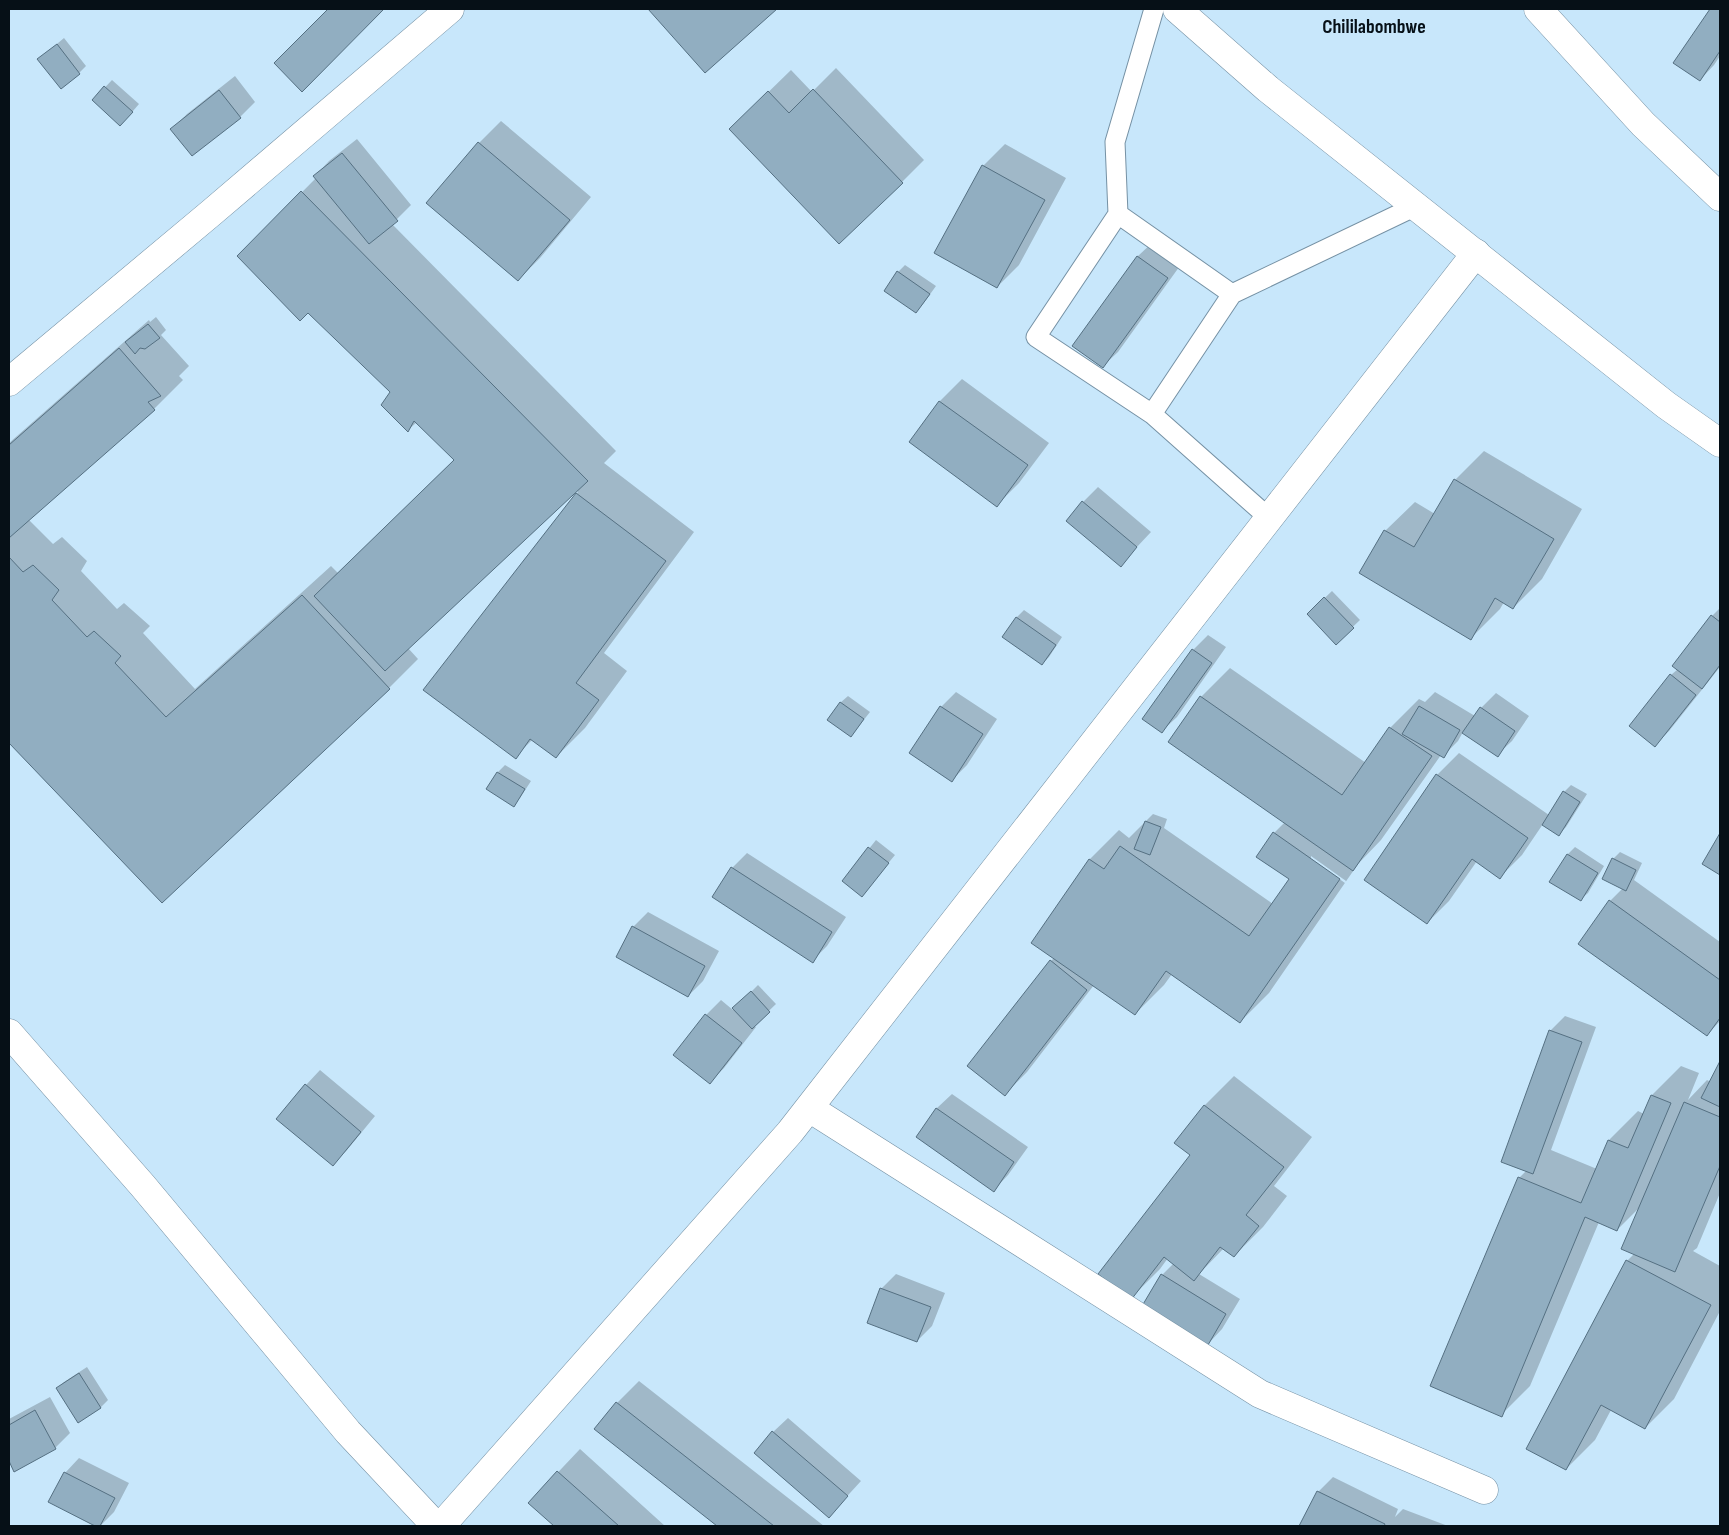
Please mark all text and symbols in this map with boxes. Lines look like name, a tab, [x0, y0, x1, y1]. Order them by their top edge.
district label: Chililabombwe	[1322, 15, 1426, 39]

